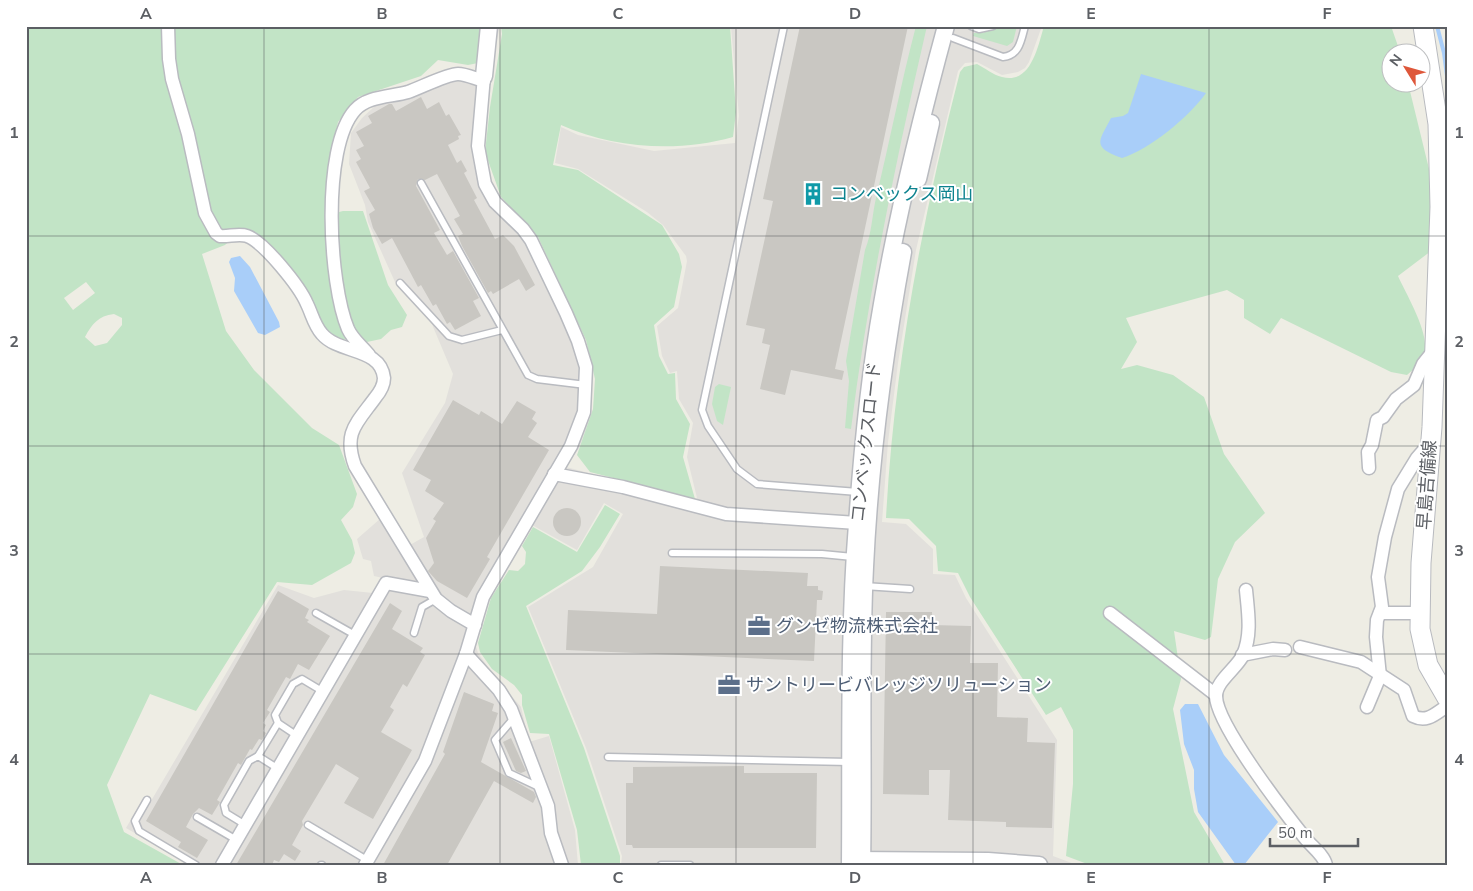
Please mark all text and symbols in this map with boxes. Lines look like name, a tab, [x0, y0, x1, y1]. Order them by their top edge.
text: A	[140, 3, 152, 25]
text: B	[376, 3, 388, 25]
text: C	[613, 3, 624, 25]
text: D	[849, 3, 861, 25]
text: E	[1086, 3, 1096, 25]
text: F	[1323, 3, 1332, 25]
north arrow	[1380, 42, 1430, 92]
text: N	[1385, 51, 1407, 70]
text: 1	[9, 122, 19, 144]
text: 1	[1454, 122, 1464, 144]
building icon: コンベックス岡山	[800, 181, 826, 207]
place label: コンベックス岡山	[830, 182, 973, 206]
text: 2	[9, 331, 19, 353]
text: 2	[1454, 331, 1464, 353]
street label: コンベックスロード	[846, 360, 886, 524]
street label: 早島吉備線	[1412, 439, 1442, 531]
text: 3	[9, 540, 19, 562]
text: 3	[1454, 540, 1464, 562]
office icon: グンゼ物流株式会社	[746, 613, 772, 639]
place label: グンゼ物流株式会社	[776, 614, 938, 638]
office icon: サントリービバレッジソリューション	[716, 672, 742, 698]
place label: サントリービバレッジソリューション	[746, 673, 1052, 697]
text: 4	[9, 749, 19, 771]
text: 4	[1454, 749, 1464, 771]
scale bar	[1270, 816, 1358, 848]
text: 50 m	[1278, 823, 1313, 843]
text: A	[140, 867, 152, 889]
text: B	[376, 867, 388, 889]
text: C	[613, 867, 624, 889]
text: D	[849, 867, 861, 889]
text: E	[1086, 867, 1096, 889]
text: F	[1323, 867, 1332, 889]

